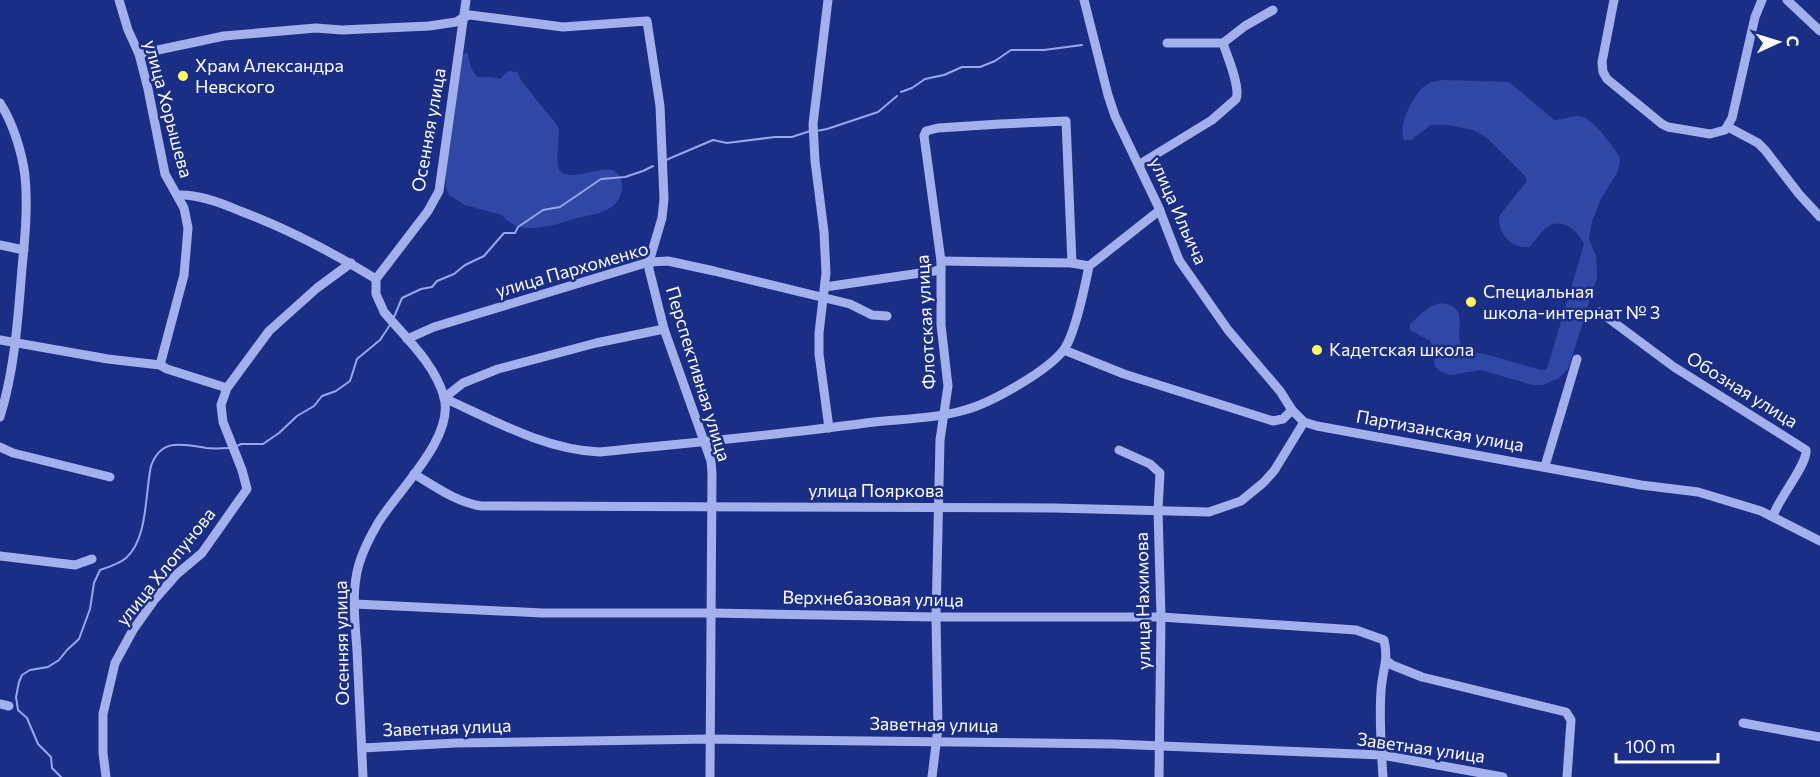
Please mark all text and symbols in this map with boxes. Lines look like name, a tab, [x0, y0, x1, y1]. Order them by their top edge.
north arrow	[1748, 12, 1808, 72]
text: С	[1784, 35, 1803, 47]
street label: улица Хорышева	[140, 37, 198, 180]
place label: Храм Александра Невского	[195, 54, 344, 97]
street label: Осенняя улица	[406, 66, 450, 193]
marker: Храм Александра Невского	[176, 69, 190, 83]
street label: улица Ильича	[1145, 154, 1212, 268]
street label: улица Пархоменко	[493, 237, 651, 301]
street label: Флотская улица	[910, 254, 940, 390]
place label: Специальная школа-интернат № 3	[1483, 280, 1660, 323]
street label: Перспективная улица	[662, 284, 736, 464]
marker: Специальная школа-интернат № 3	[1464, 295, 1478, 309]
place label: Кадетская школа	[1329, 338, 1474, 360]
marker: Кадетская школа	[1310, 343, 1324, 357]
street label: Обозная улица	[1683, 346, 1802, 432]
street label: Партизанская улица	[1354, 404, 1526, 456]
street label: улица Пояркова	[808, 479, 944, 501]
street label: улица Хлопунова	[111, 503, 220, 630]
street label: улица Нахимова	[1130, 532, 1154, 670]
street label: Осенняя улица	[329, 580, 353, 706]
street label: Верхнебазовая улица	[782, 585, 964, 611]
street label: Заветная улица	[869, 712, 999, 736]
street label: Заветная улица	[382, 714, 512, 740]
scale bar	[1616, 726, 1718, 764]
street label: Заветная улица	[1356, 727, 1486, 767]
text: 100 m	[1625, 735, 1675, 757]

